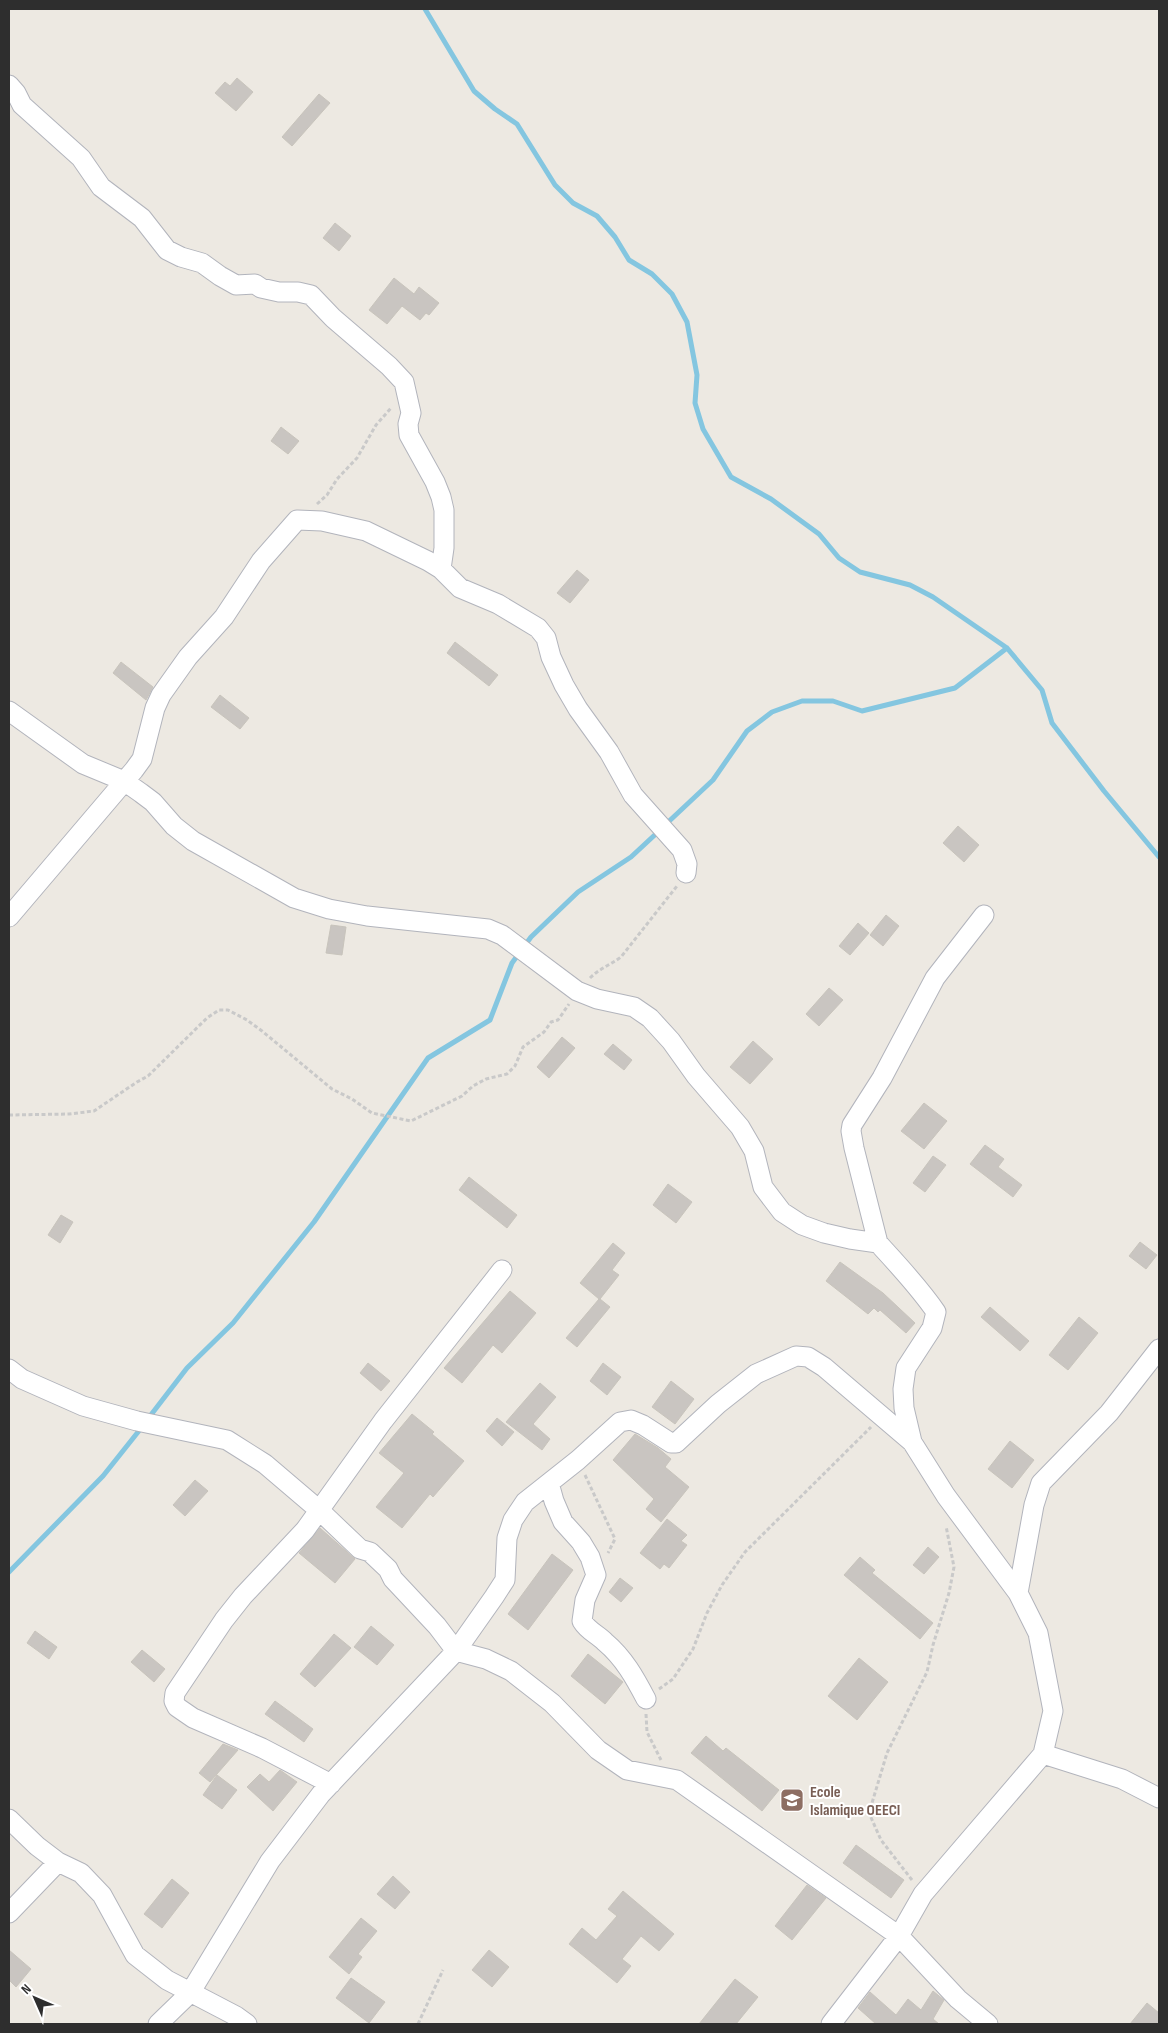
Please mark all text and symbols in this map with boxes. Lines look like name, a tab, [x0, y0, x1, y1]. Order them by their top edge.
place label: Ecole Islamique OEECI	[810, 1783, 900, 1820]
school or university icon: Ecole Islamique OEECI	[779, 1787, 805, 1813]
north arrow	[10, 1973, 60, 2023]
text: N	[18, 1981, 35, 1998]

